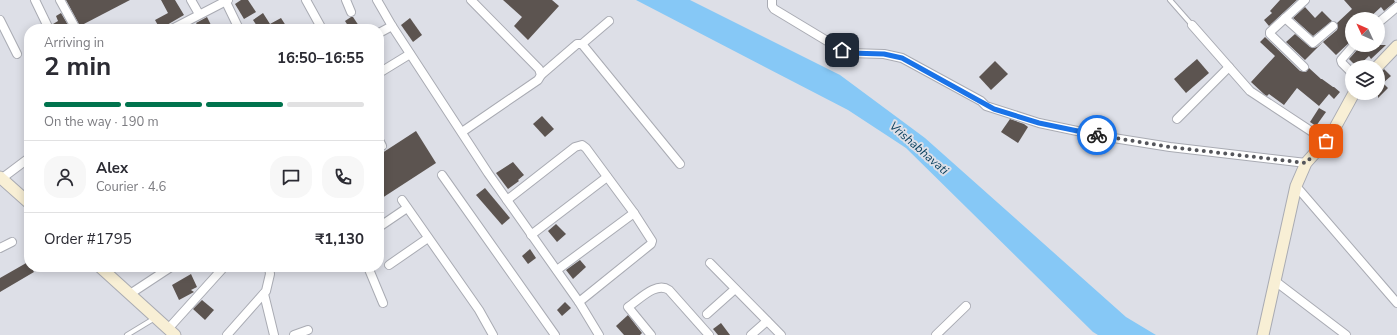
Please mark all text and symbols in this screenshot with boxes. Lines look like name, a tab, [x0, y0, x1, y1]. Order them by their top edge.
north arrow	[1345, 12, 1385, 52]
map controls	[1345, 12, 1385, 100]
pin	[825, 33, 859, 67]
text: Arriving in	[44, 34, 104, 52]
icon: home	[831, 39, 853, 61]
text: 16:50–16:55	[277, 48, 364, 68]
text: 2 min	[44, 49, 111, 84]
button: layers	[1345, 60, 1385, 100]
text: On the way · 190 m	[44, 113, 159, 131]
courier	[1077, 115, 1117, 155]
water label: Vrishabhavati	[886, 118, 952, 178]
icon: bike	[1086, 124, 1108, 146]
pin	[1309, 124, 1343, 158]
icon: bag	[1315, 130, 1337, 152]
button: person	[44, 156, 86, 198]
button: chat	[270, 156, 312, 198]
button: phone	[322, 156, 364, 198]
text: Alex	[96, 158, 128, 178]
text: Courier · 4.6	[96, 178, 166, 196]
text: Order #1795	[44, 229, 132, 249]
text: ₹1,130	[315, 229, 364, 249]

